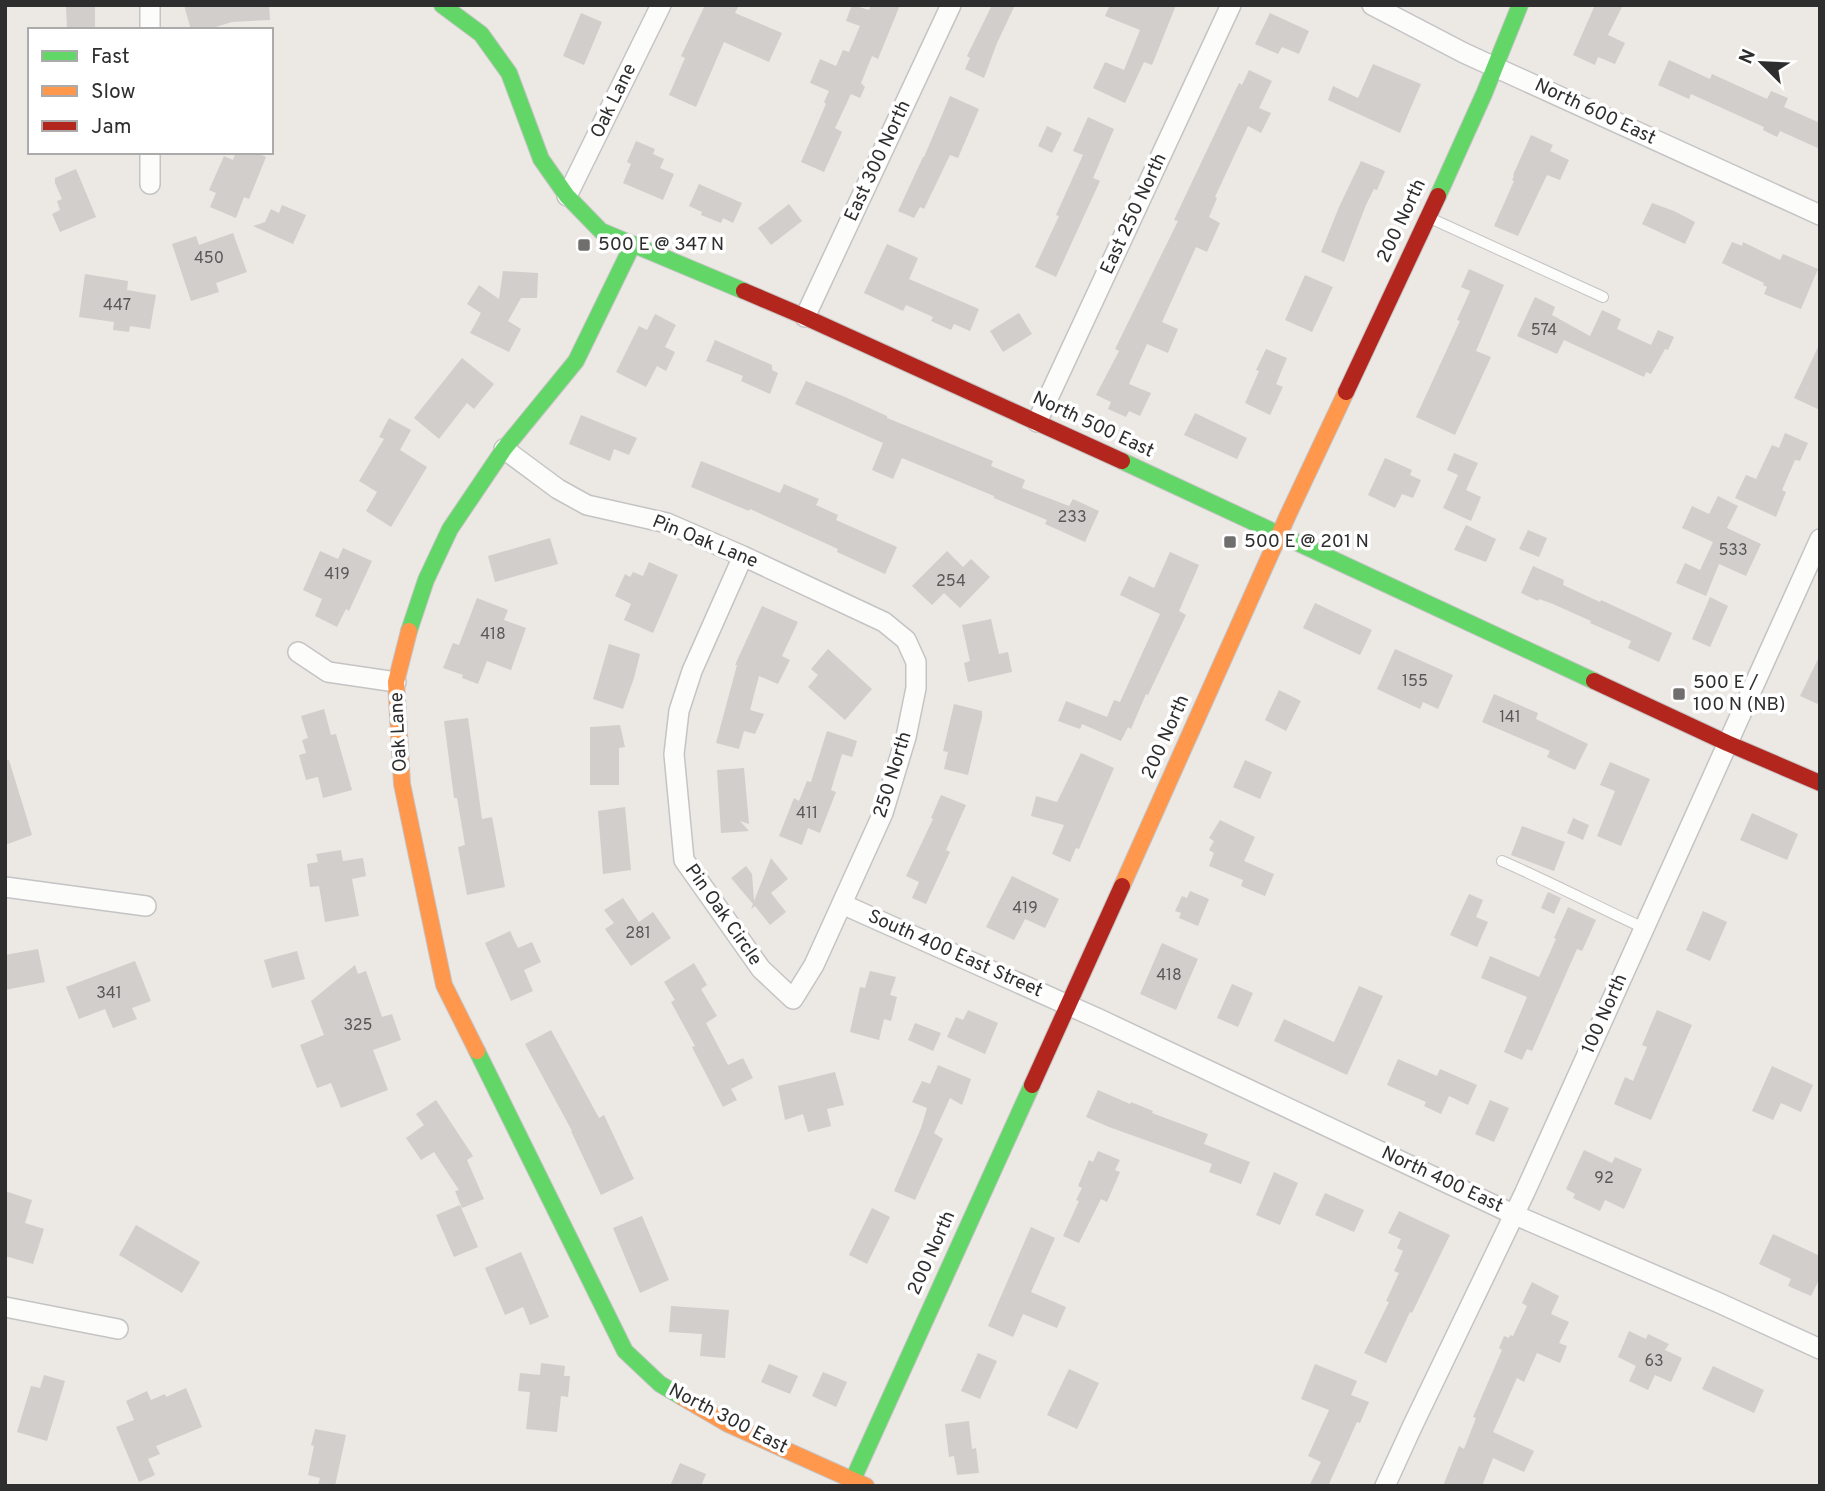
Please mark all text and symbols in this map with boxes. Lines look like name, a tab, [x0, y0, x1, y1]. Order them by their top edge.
legend	[28, 28, 273, 154]
north arrow	[1727, 28, 1797, 98]
text: Fast	[91, 44, 130, 71]
text: N	[1735, 46, 1762, 68]
street label: Oak Lane	[586, 60, 642, 142]
street label: North 600 East	[1531, 73, 1659, 151]
text: Slow	[91, 79, 136, 106]
street label: East 300 North	[839, 97, 917, 225]
text: Jam	[91, 114, 132, 141]
street label: East 250 North	[1095, 150, 1173, 278]
street label: 200 North	[1372, 175, 1432, 267]
place label: 500 E @ 347 N	[598, 233, 724, 257]
marker: 500 E @ 347 N	[576, 237, 592, 253]
house number: 450	[194, 249, 224, 269]
house number: 447	[103, 296, 131, 316]
house number: 574	[1531, 321, 1557, 341]
street label: North 500 East	[1028, 386, 1158, 464]
house number: 233	[1057, 508, 1087, 528]
street label: Pin Oak Lane	[649, 510, 761, 574]
place label: 500 E @ 201 N	[1244, 530, 1369, 554]
marker: 500 E @ 201 N	[1222, 534, 1238, 550]
house number: 533	[1718, 541, 1748, 561]
house number: 419	[324, 565, 350, 585]
house number: 254	[936, 572, 966, 592]
house number: 418	[480, 625, 506, 645]
place label: 500 E / 100 N (NB)	[1693, 671, 1785, 717]
house number: 155	[1402, 672, 1428, 692]
marker: 500 E / 100 N (NB)	[1671, 686, 1687, 702]
street label: Oak Lane	[385, 691, 413, 773]
street label: 200 North	[1137, 691, 1195, 783]
house number: 141	[1499, 708, 1521, 728]
street label: 250 North	[868, 729, 918, 821]
house number: 411	[796, 804, 818, 824]
street label: Pin Oak Circle	[679, 859, 767, 971]
house number: 419	[1012, 899, 1038, 919]
street label: South 400 East Street	[864, 905, 1046, 1003]
house number: 281	[625, 924, 651, 944]
house number: 418	[1156, 966, 1182, 986]
street label: 100 North	[1577, 970, 1633, 1058]
house number: 341	[96, 984, 122, 1004]
house number: 325	[343, 1016, 373, 1036]
street label: North 400 East	[1377, 1141, 1507, 1219]
house number: 92	[1594, 1169, 1614, 1189]
street label: 200 North	[903, 1207, 961, 1299]
house number: 63	[1644, 1352, 1664, 1372]
street label: North 300 East	[664, 1379, 792, 1459]

